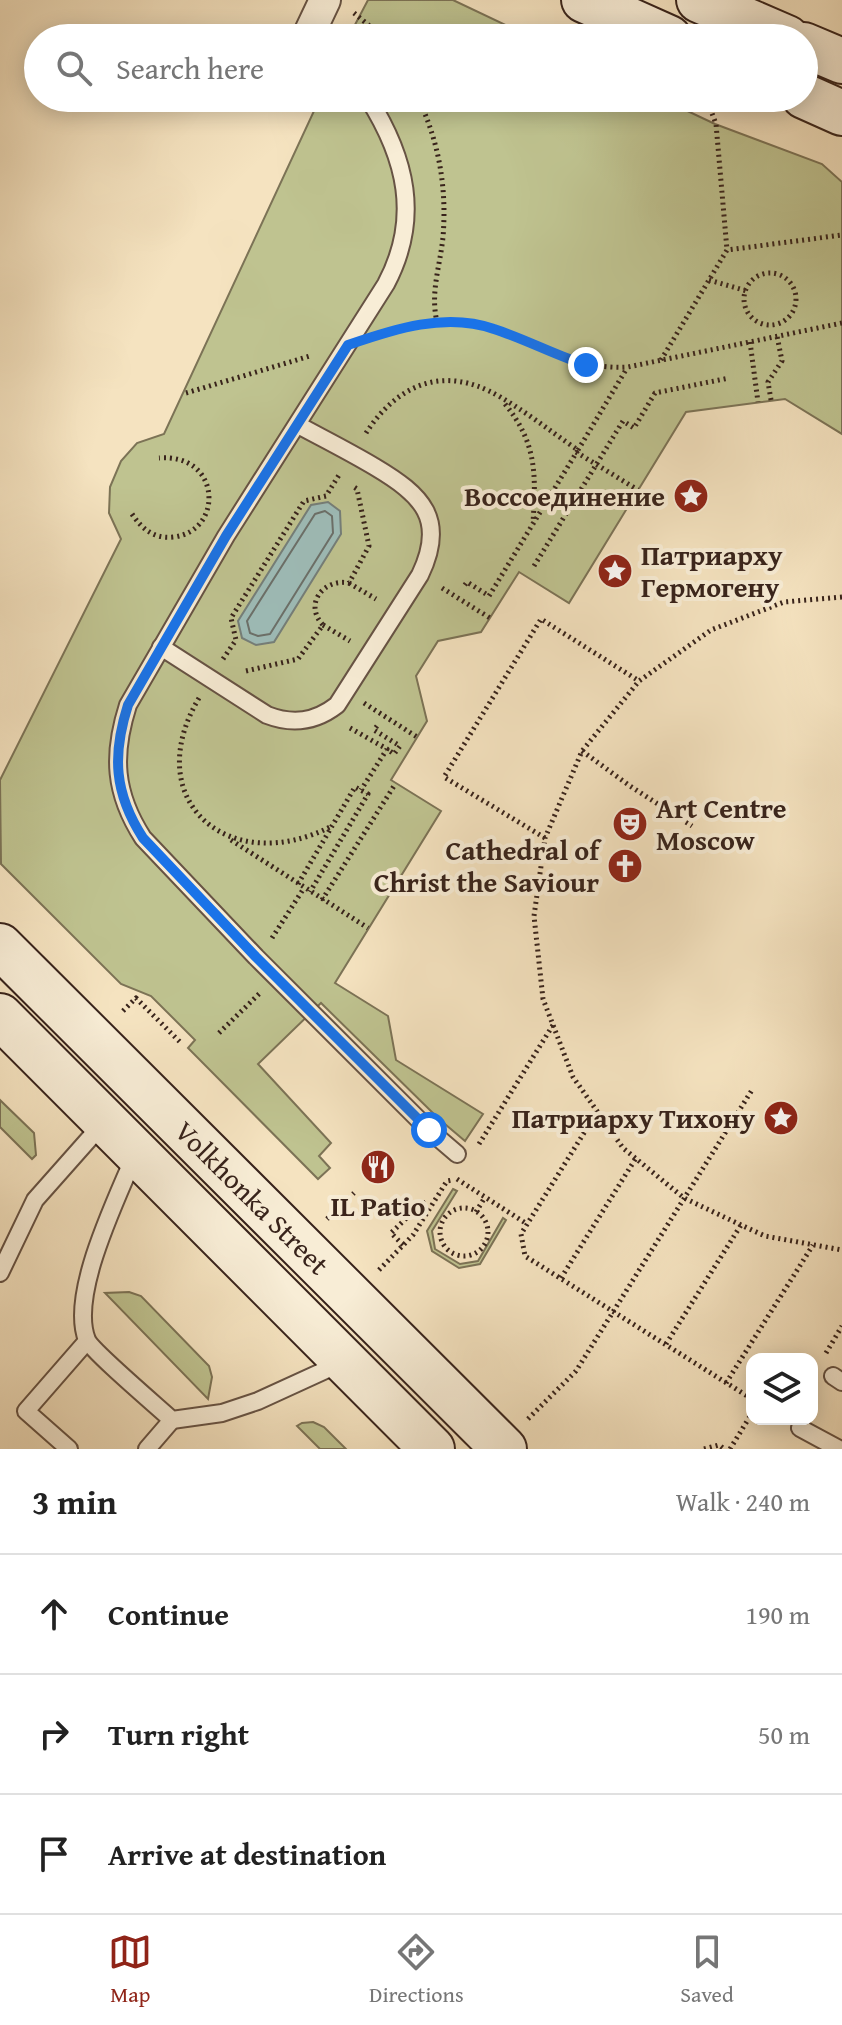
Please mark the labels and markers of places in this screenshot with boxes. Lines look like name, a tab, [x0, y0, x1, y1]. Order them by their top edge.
place label: Воссоединение	[464, 475, 665, 516]
place icon: Воссоединение	[672, 477, 710, 515]
place label: Патриарху Гермогену	[641, 534, 783, 607]
place icon: Патриарху Гермогену	[596, 552, 634, 590]
place label: Art Centre Moscow	[656, 787, 786, 860]
theatre icon: Art Centre Moscow	[611, 805, 649, 843]
place label: Cathedral of Christ the Saviour	[374, 829, 602, 902]
church icon: Cathedral of Christ the Saviour	[606, 847, 644, 885]
place label: Патриарху Тихону	[512, 1097, 755, 1138]
place icon: Патриарху Тихону	[762, 1099, 800, 1137]
restaurant icon: IL Patio	[359, 1148, 397, 1186]
place label: IL Patio	[331, 1185, 426, 1226]

